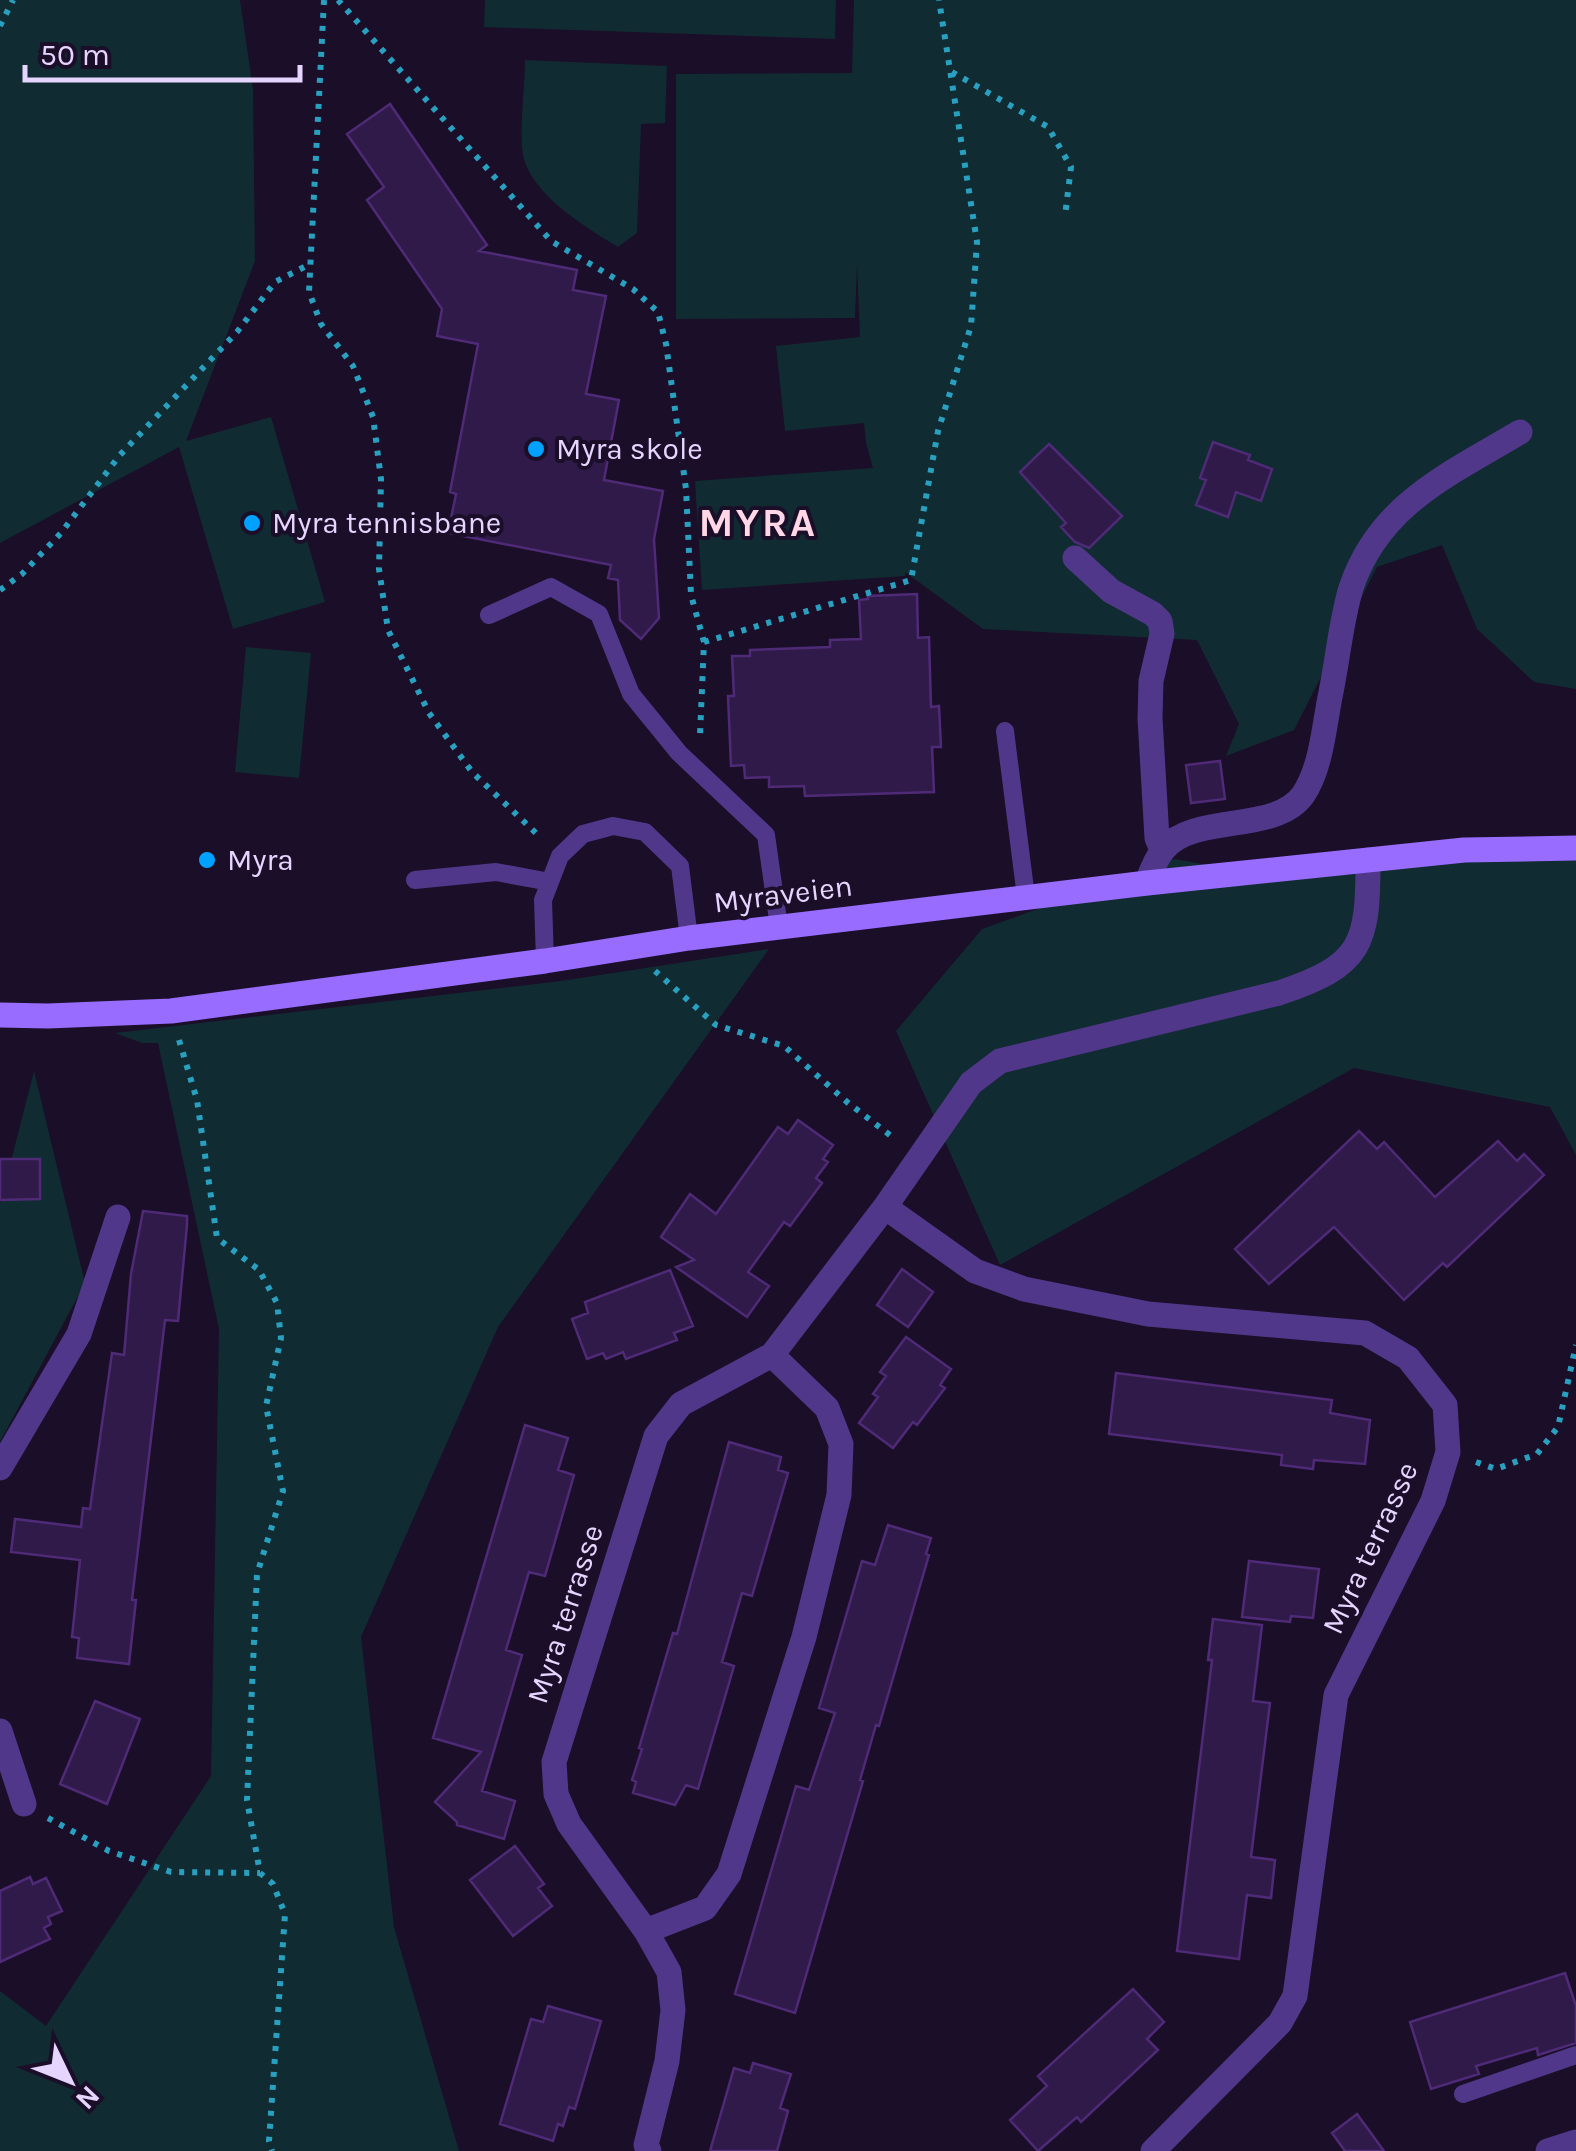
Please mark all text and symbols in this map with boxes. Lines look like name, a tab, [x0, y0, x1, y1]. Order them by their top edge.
scale bar	[25, 20, 300, 82]
text: 50 m	[40, 37, 110, 73]
place label: Myra skole	[556, 431, 703, 467]
marker: Myra skole	[525, 438, 547, 460]
district label: MYRA	[698, 499, 818, 546]
place label: Myra tennisbane	[272, 505, 501, 541]
marker: Myra tennisbane	[241, 512, 263, 534]
place label: Myra	[227, 842, 294, 878]
marker: Myra	[196, 849, 218, 871]
street label: Myraveien	[711, 868, 855, 920]
street label: Myra terrasse	[1314, 1456, 1426, 1640]
street label: Myra terrasse	[519, 1520, 611, 1708]
north arrow	[20, 2031, 120, 2131]
text: N	[69, 2079, 107, 2116]

